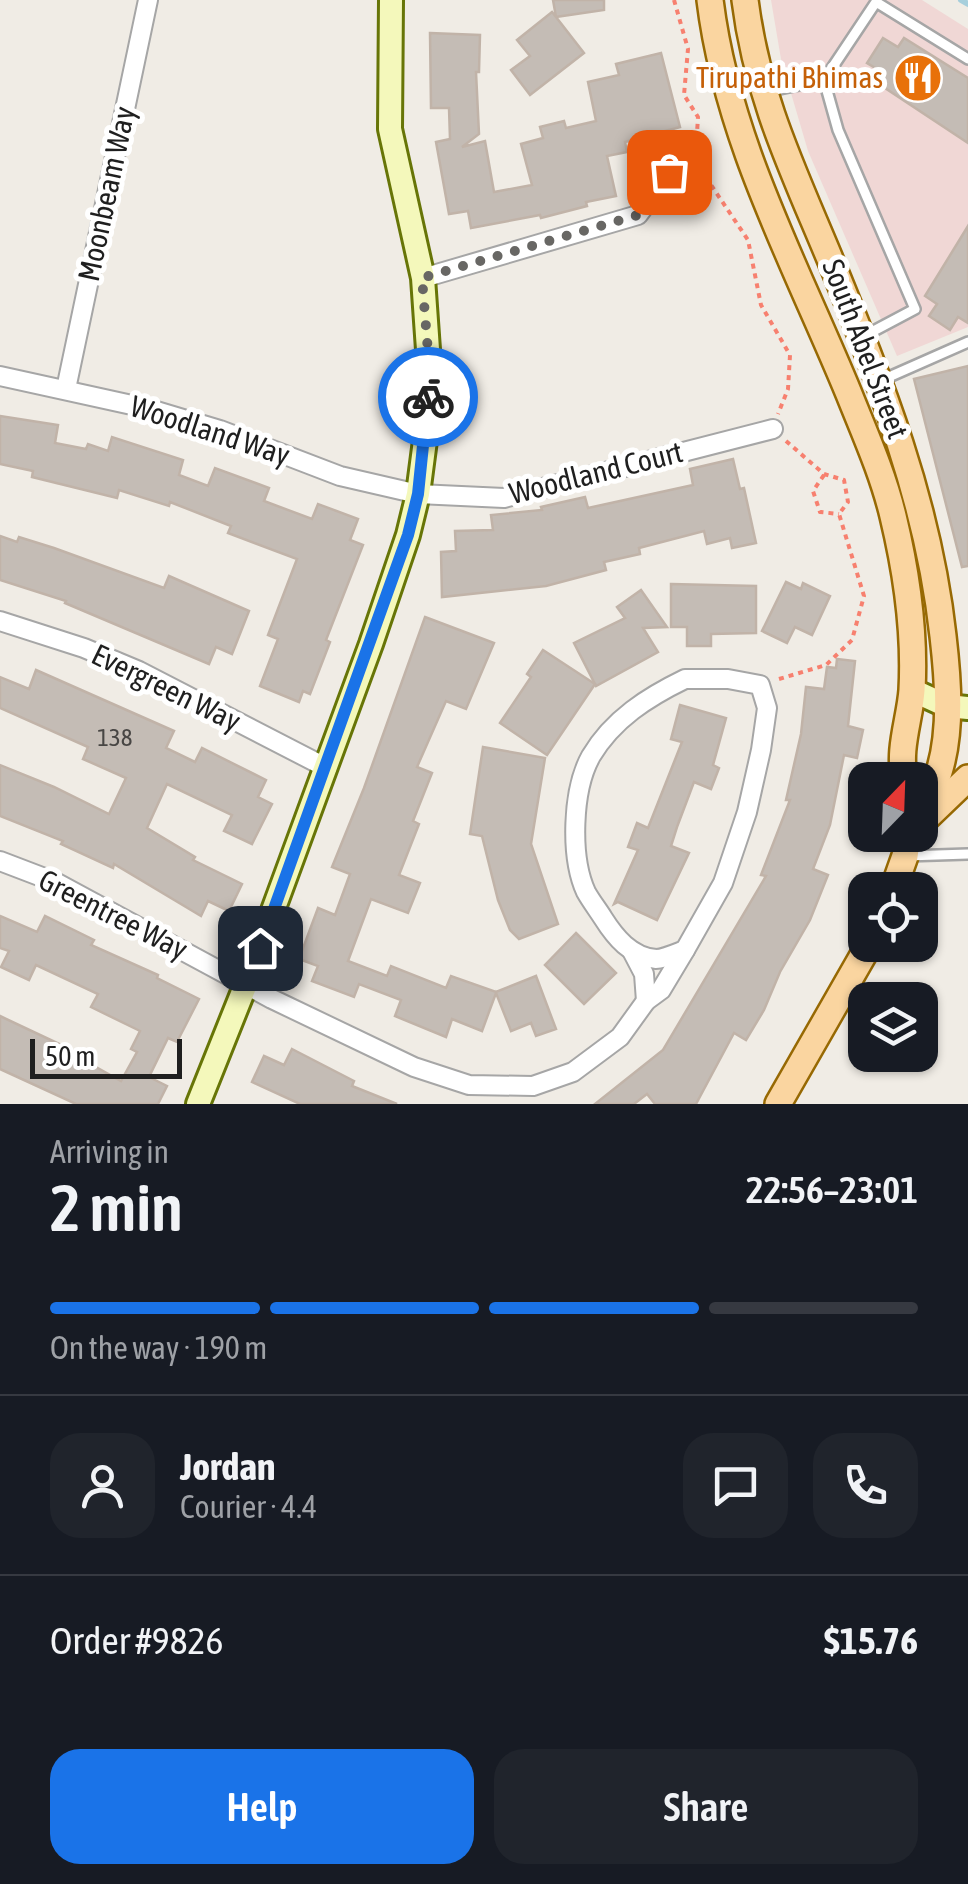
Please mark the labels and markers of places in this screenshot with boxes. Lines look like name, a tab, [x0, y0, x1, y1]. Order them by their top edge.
restaurant icon: Tirupathi Bhimas	[892, 52, 944, 104]
place label: Tirupathi Bhimas	[696, 60, 883, 94]
pin	[627, 130, 712, 215]
pin	[218, 906, 303, 991]

